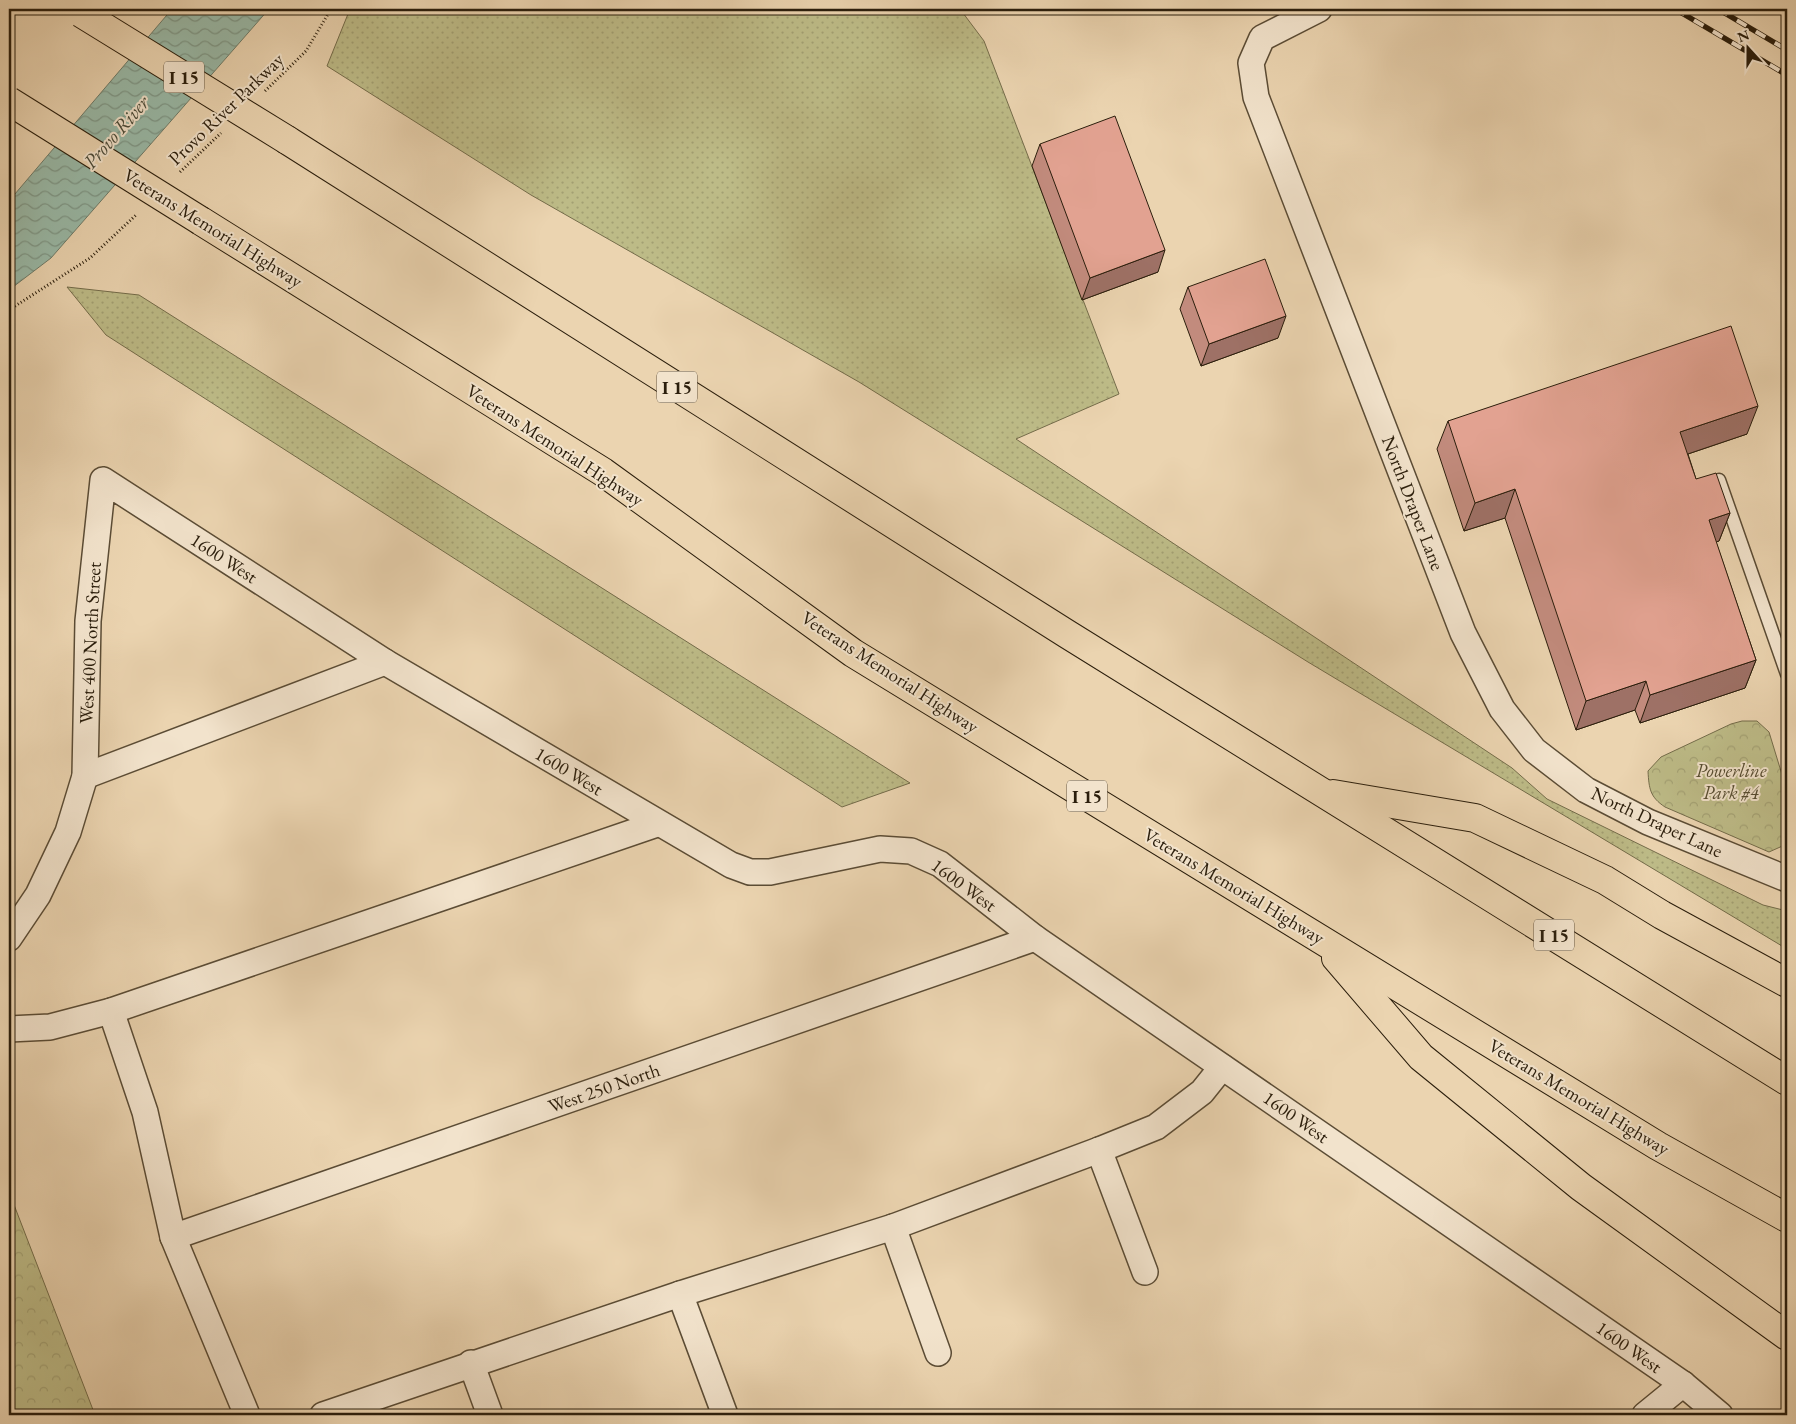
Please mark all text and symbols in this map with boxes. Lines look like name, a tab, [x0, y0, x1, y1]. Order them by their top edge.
north arrow	[1724, 22, 1774, 72]
text: N	[1735, 25, 1752, 46]
street label: Provo River Parkway	[163, 47, 290, 171]
road number: I 15	[164, 62, 204, 92]
water label: Provo River	[77, 89, 156, 174]
street label: Veterans Memorial Highway	[119, 163, 308, 294]
road number: I 15	[657, 372, 697, 402]
street label: Veterans Memorial Highway	[461, 378, 649, 512]
street label: North Draper Lane	[1376, 432, 1450, 574]
street label: 1600 West	[186, 527, 262, 589]
street label: West 400 North Street	[73, 561, 107, 725]
street label: Veterans Memorial Highway	[796, 605, 984, 739]
street label: 1600 West	[530, 741, 608, 801]
park label: Powerline Park #4	[1696, 758, 1767, 805]
road number: I 15	[1067, 780, 1107, 811]
street label: North Draper Lane	[1587, 781, 1727, 863]
street label: Veterans Memorial Highway	[1139, 822, 1330, 950]
street label: 1600 West	[926, 853, 1002, 917]
road number: I 15	[1534, 920, 1574, 950]
street label: Veterans Memorial Highway	[1484, 1033, 1675, 1161]
street label: West 250 North	[545, 1057, 663, 1119]
street label: 1600 West	[1258, 1085, 1334, 1149]
street label: 1600 West	[1591, 1315, 1667, 1379]

